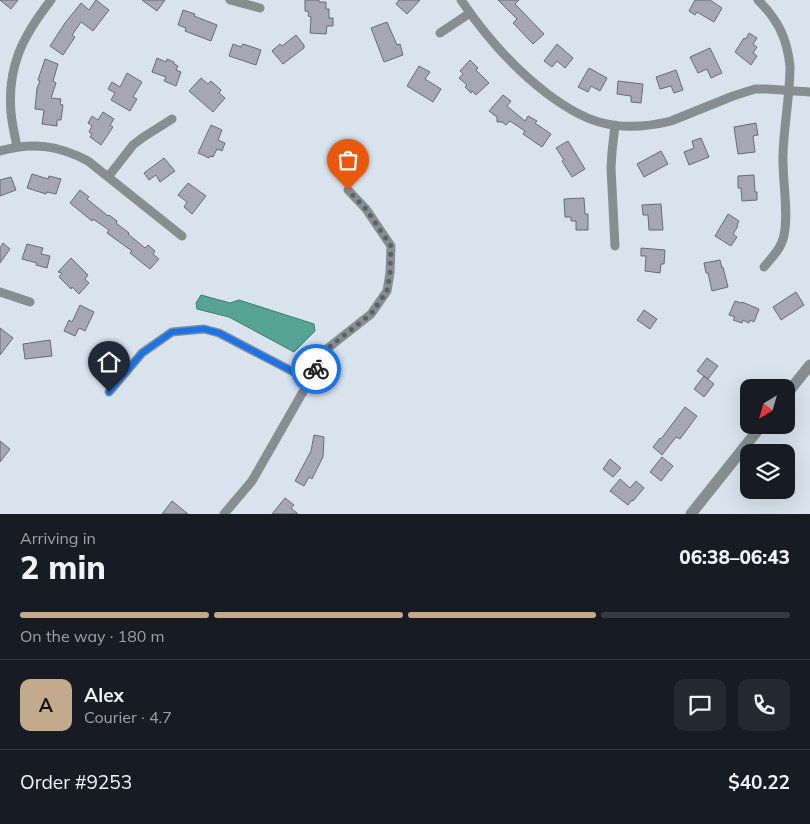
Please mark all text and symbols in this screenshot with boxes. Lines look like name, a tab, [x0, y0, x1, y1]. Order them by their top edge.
pin	[327, 139, 369, 190]
icon: bag	[334, 146, 362, 174]
pin	[88, 341, 130, 392]
courier	[291, 344, 341, 394]
icon: home	[95, 348, 123, 376]
icon: bike	[302, 355, 330, 383]
north arrow	[740, 379, 795, 434]
map controls	[740, 379, 795, 499]
button: layers	[740, 444, 795, 499]
text: Arriving in	[20, 528, 96, 548]
text: 06:38–06:43	[679, 545, 790, 569]
text: 2 min	[20, 547, 106, 587]
text: On the way · 180 m	[20, 626, 165, 646]
button: chat	[674, 679, 726, 731]
button: phone	[738, 679, 790, 731]
text: Alex	[84, 683, 124, 707]
text: A	[39, 693, 53, 717]
text: Courier · 4.7	[84, 707, 172, 727]
text: Order #9253	[20, 770, 132, 794]
text: $40.22	[728, 770, 790, 794]

